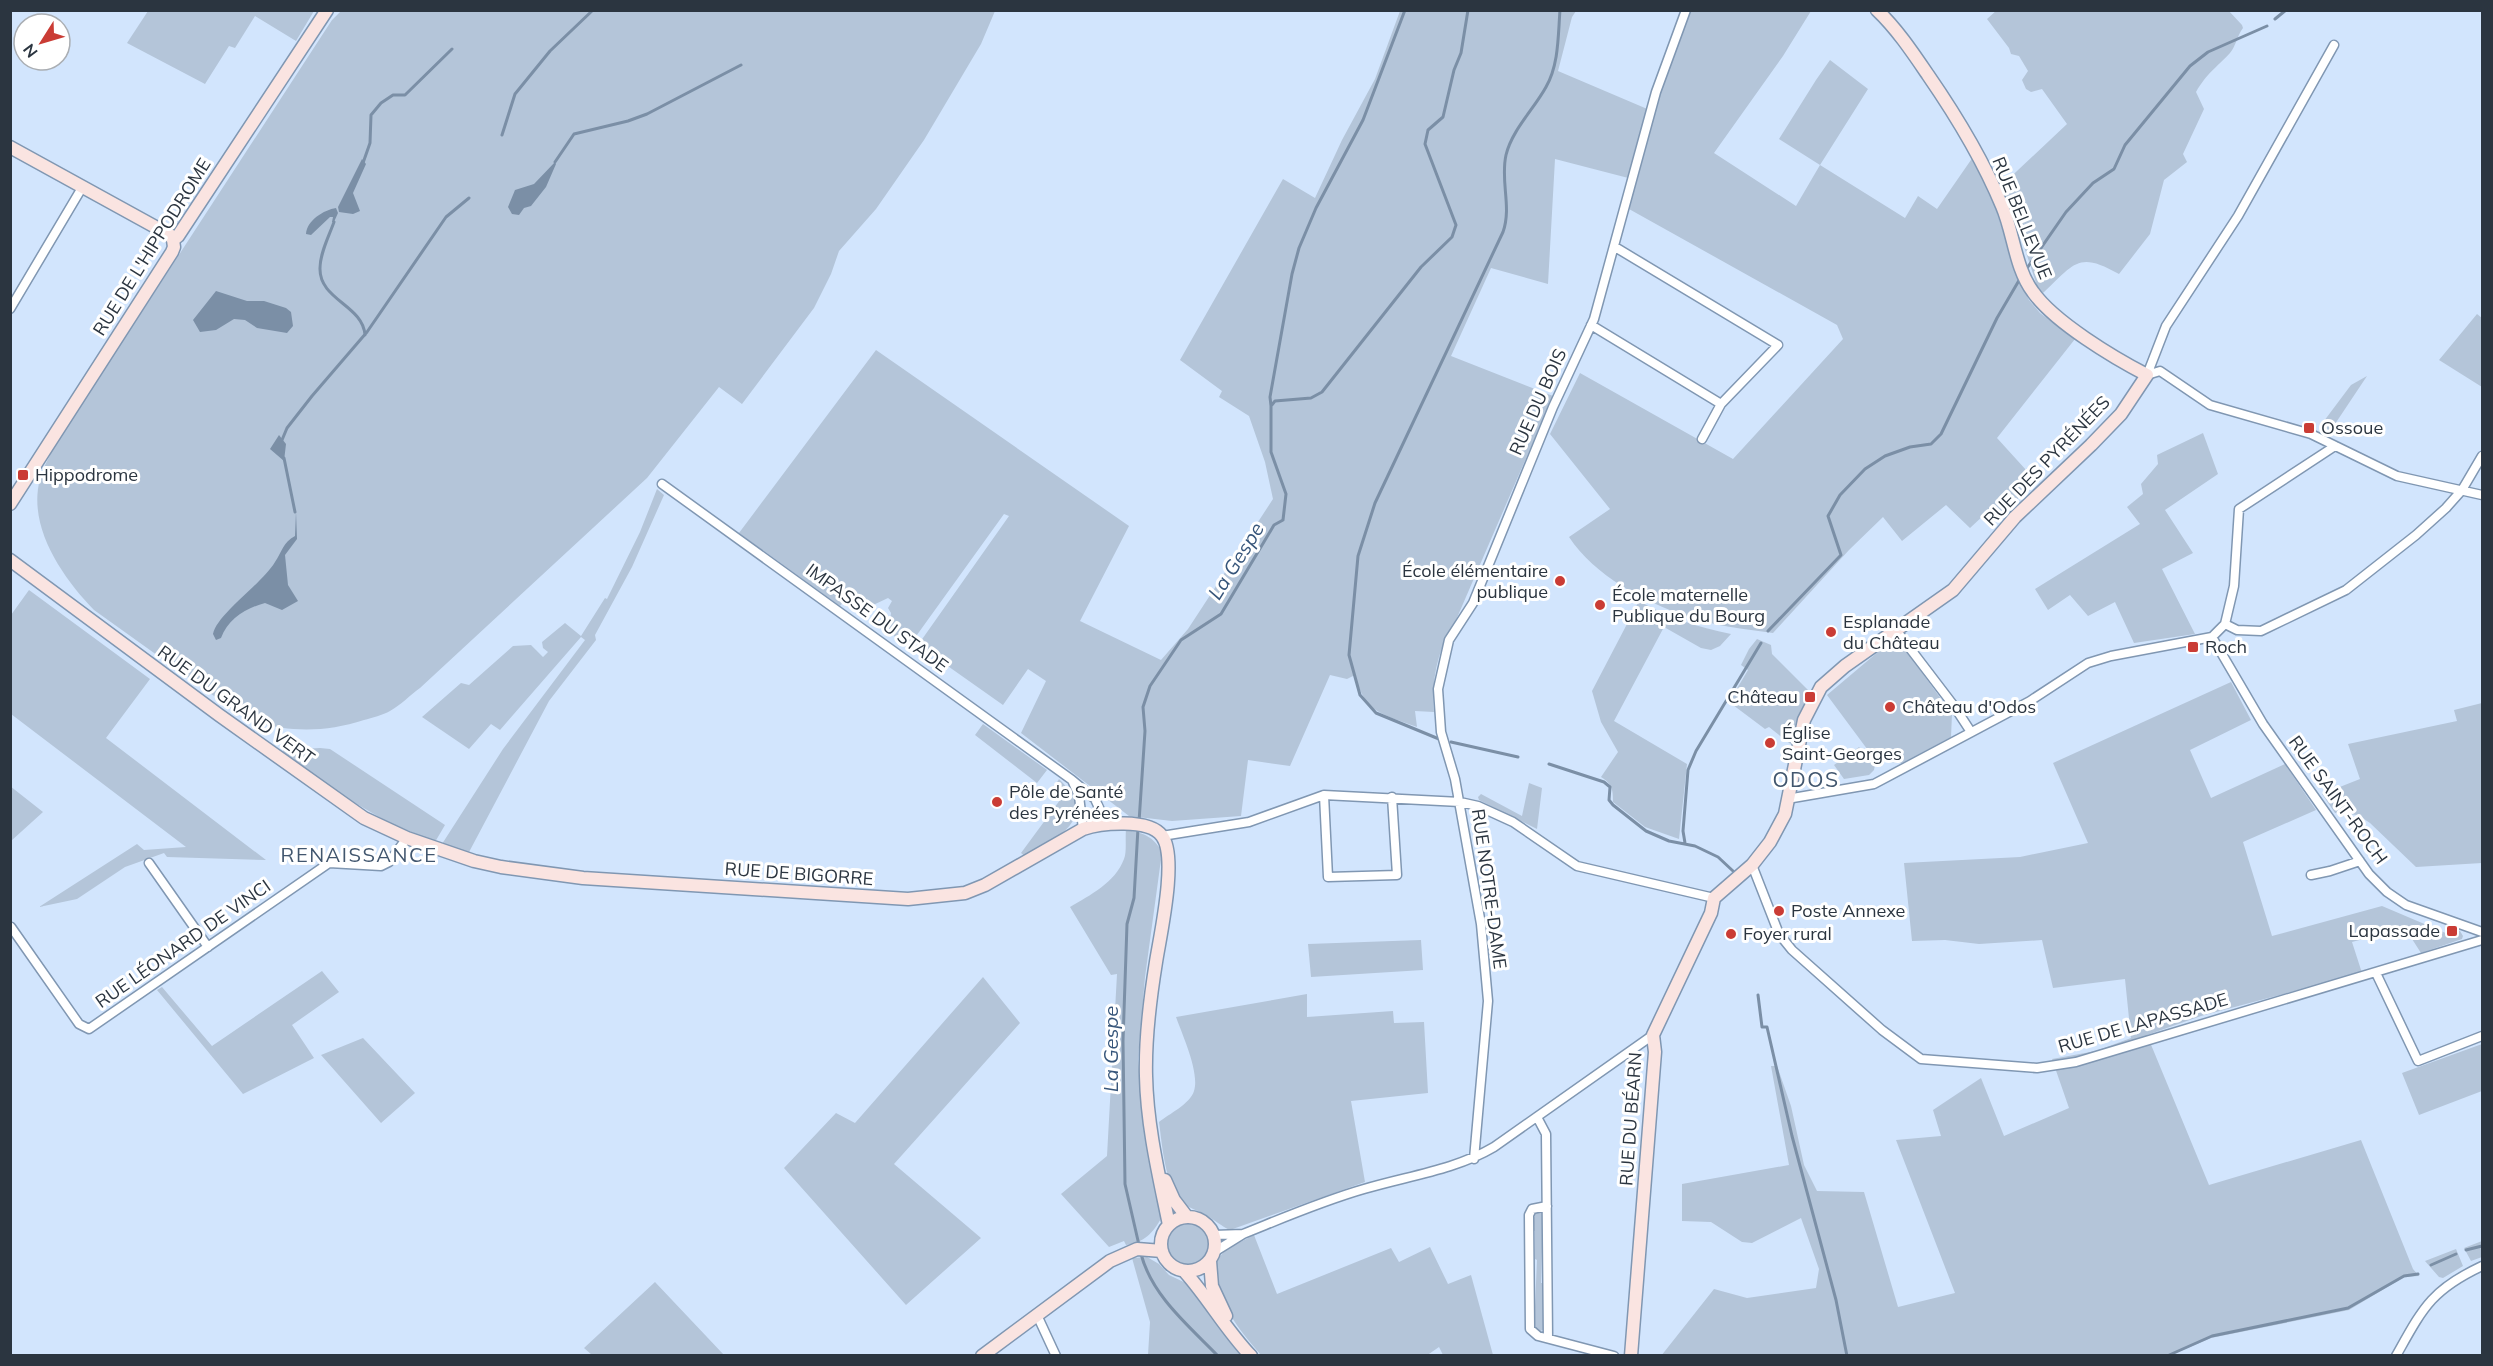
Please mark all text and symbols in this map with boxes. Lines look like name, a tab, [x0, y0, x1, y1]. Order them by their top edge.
north arrow	[12, 12, 72, 72]
text: N	[18, 40, 42, 62]
street label: RUE BELLEVUE	[1987, 153, 2057, 282]
street label: RUE DE L'HIPPODROME	[88, 154, 216, 340]
street label: RUE DU BOIS	[1504, 345, 1571, 459]
street label: RUE DES PYRÉNÉES	[1979, 391, 2115, 531]
place label: Ossoue	[2321, 416, 2383, 439]
marker: Ossoue	[2302, 421, 2316, 435]
place label: Hippodrome	[35, 463, 138, 486]
marker: Hippodrome	[16, 468, 30, 482]
water label: La Gespe	[1202, 517, 1269, 604]
street label: IMPASSE DU STADE	[802, 558, 953, 677]
place label: École élémentaire publique	[1402, 559, 1548, 603]
marker: École élémentaire publique	[1553, 574, 1567, 588]
place label: École maternelle Publique du Bourg	[1612, 583, 1765, 627]
marker: École maternelle Publique du Bourg	[1593, 598, 1607, 612]
place label: Esplanade du Château	[1843, 610, 1940, 654]
marker: Esplanade du Château	[1824, 625, 1838, 639]
place label: Roch	[2205, 635, 2247, 658]
street label: RUE DU GRAND VERT	[153, 640, 319, 769]
marker: Roch	[2186, 640, 2200, 654]
place label: Château	[1727, 685, 1798, 708]
marker: Château	[1803, 690, 1817, 704]
place label: Château d'Odos	[1902, 695, 2036, 718]
marker: Château d'Odos	[1883, 700, 1897, 714]
place label: Église Saint-Georges	[1782, 721, 1902, 765]
street label: RUE SAINT-ROCH	[2284, 731, 2393, 869]
marker: Église Saint-Georges	[1763, 736, 1777, 750]
district label: ODOS	[1772, 766, 1840, 792]
place label: Pôle de Santé des Pyrénées	[1009, 780, 1123, 824]
marker: Pôle de Santé des Pyrénées	[990, 795, 1004, 809]
street label: RUE NOTRE-DAME	[1467, 807, 1512, 971]
district label: RENAISSANCE	[281, 842, 437, 867]
street label: RUE DE BIGORRE	[724, 857, 874, 890]
street label: RUE LÉONARD DE VINCI	[91, 874, 275, 1013]
place label: Poste Annexe	[1791, 899, 1905, 922]
marker: Poste Annexe	[1772, 904, 1786, 918]
place label: Lapassade	[2349, 919, 2440, 942]
place label: Foyer rural	[1743, 922, 1832, 945]
marker: Lapassade	[2445, 924, 2459, 938]
marker: Foyer rural	[1724, 927, 1738, 941]
street label: RUE DE LAPASSADE	[2055, 987, 2230, 1058]
water label: La Gespe	[1098, 1006, 1123, 1092]
street label: RUE DU BÉARN	[1614, 1051, 1647, 1187]

